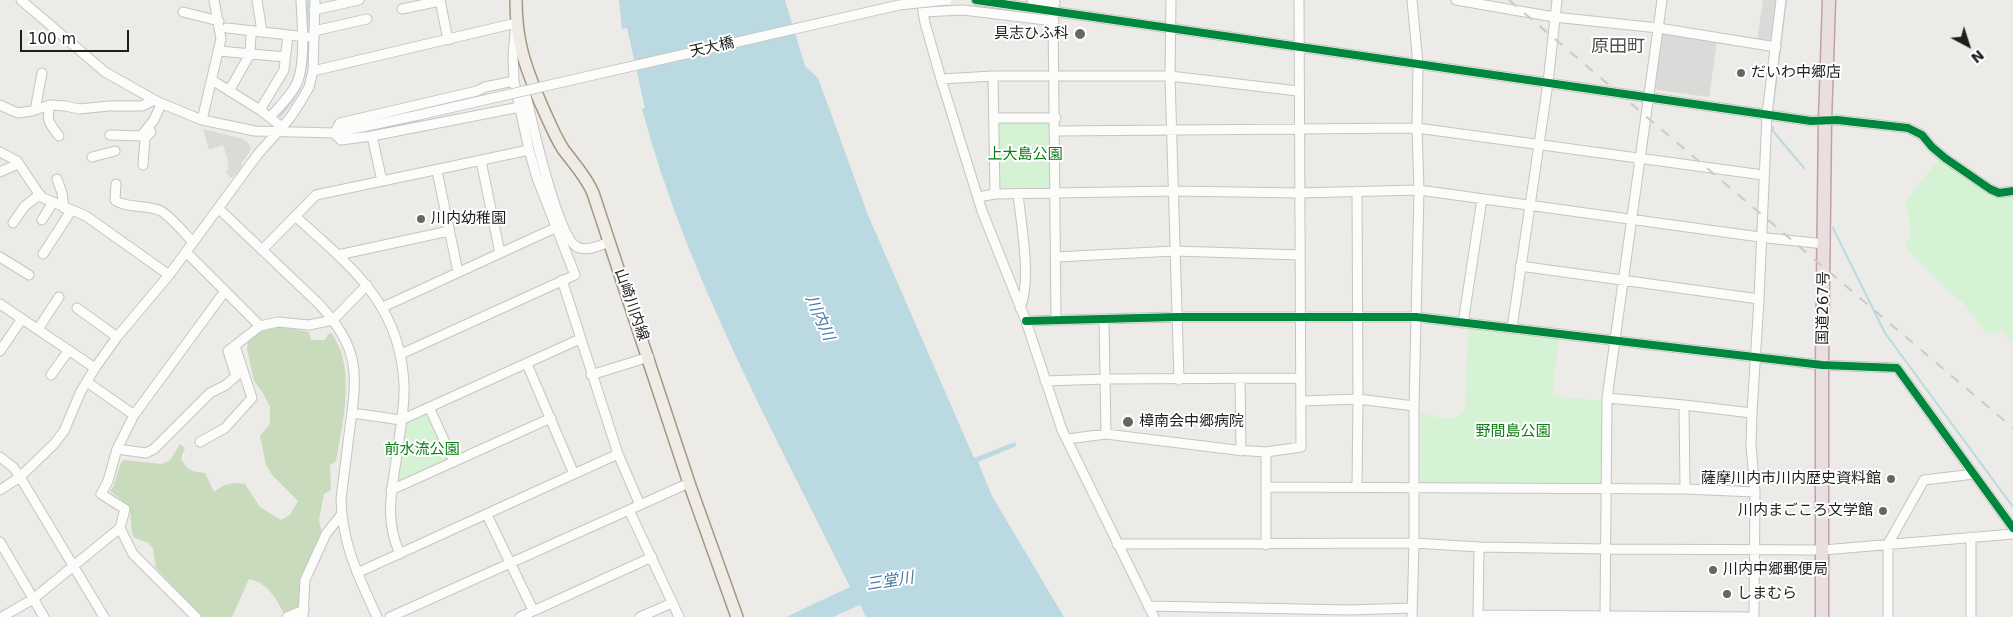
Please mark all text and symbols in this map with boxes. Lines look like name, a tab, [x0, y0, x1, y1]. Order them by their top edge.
scale bar	[22, 20, 131, 52]
north arrow	[1943, 20, 1993, 70]
place label: 具志ひふ科	[994, 25, 1069, 43]
marker: 具志ひふ科	[1073, 27, 1087, 41]
text: 100 m	[28, 30, 76, 48]
street label: 天大橋	[688, 34, 736, 62]
district label: 原田町	[1591, 36, 1645, 58]
text: N	[1968, 47, 1987, 66]
place label: だいわ中郷店	[1751, 64, 1841, 82]
marker: だいわ中郷店	[1735, 67, 1747, 79]
park label: 上大島公園	[988, 146, 1062, 164]
place label: 川内幼稚園	[431, 210, 506, 228]
marker: 川内幼稚園	[415, 213, 427, 225]
street label: 山崎川内線	[610, 267, 652, 343]
street label: 国道267号	[1814, 271, 1834, 345]
water label: 川内川	[800, 292, 838, 344]
place label: 樟南会中郷病院	[1139, 413, 1244, 431]
marker: 樟南会中郷病院	[1121, 415, 1135, 429]
park label: 野間島公園	[1476, 423, 1550, 441]
park label: 前水流公園	[385, 441, 459, 459]
place label: 薩摩川内市川内歴史資料館	[1701, 470, 1881, 488]
marker: 薩摩川内市川内歴史資料館	[1885, 473, 1897, 485]
place label: 川内まごころ文学館	[1738, 502, 1873, 520]
marker: 川内まごころ文学館	[1877, 505, 1889, 517]
place label: 川内中郷郵便局	[1723, 561, 1828, 579]
marker: 川内中郷郵便局	[1707, 564, 1719, 576]
water label: 三堂川	[865, 569, 915, 595]
place label: しまむら	[1737, 585, 1797, 603]
marker: しまむら	[1721, 588, 1733, 600]

